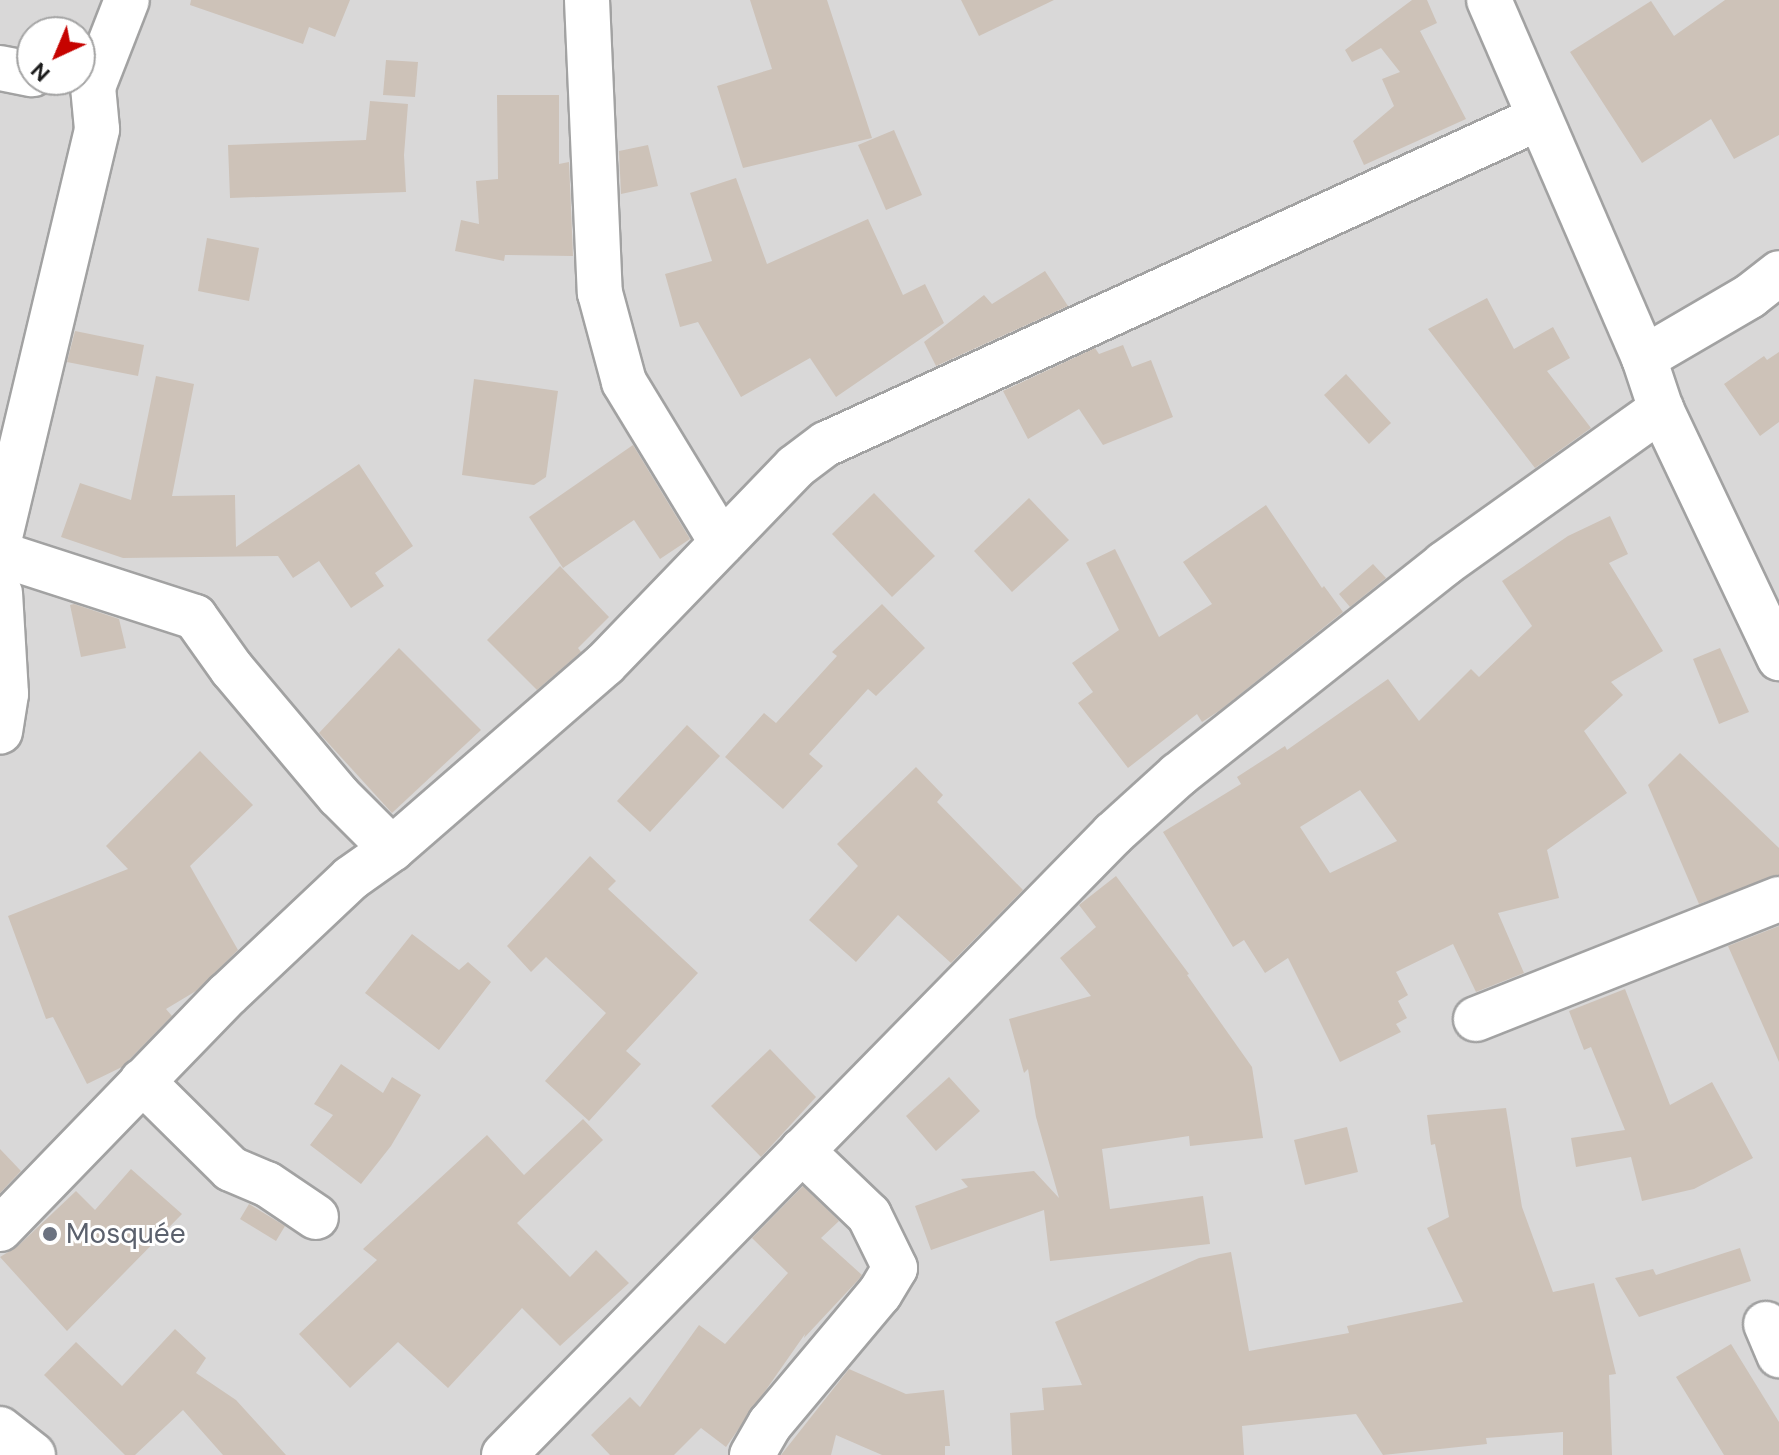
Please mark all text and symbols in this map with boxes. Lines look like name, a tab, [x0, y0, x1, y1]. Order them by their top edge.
north arrow	[16, 16, 96, 96]
text: N	[25, 56, 56, 88]
place label: Mosquée	[66, 1217, 186, 1251]
marker: Mosquée	[41, 1225, 59, 1243]

